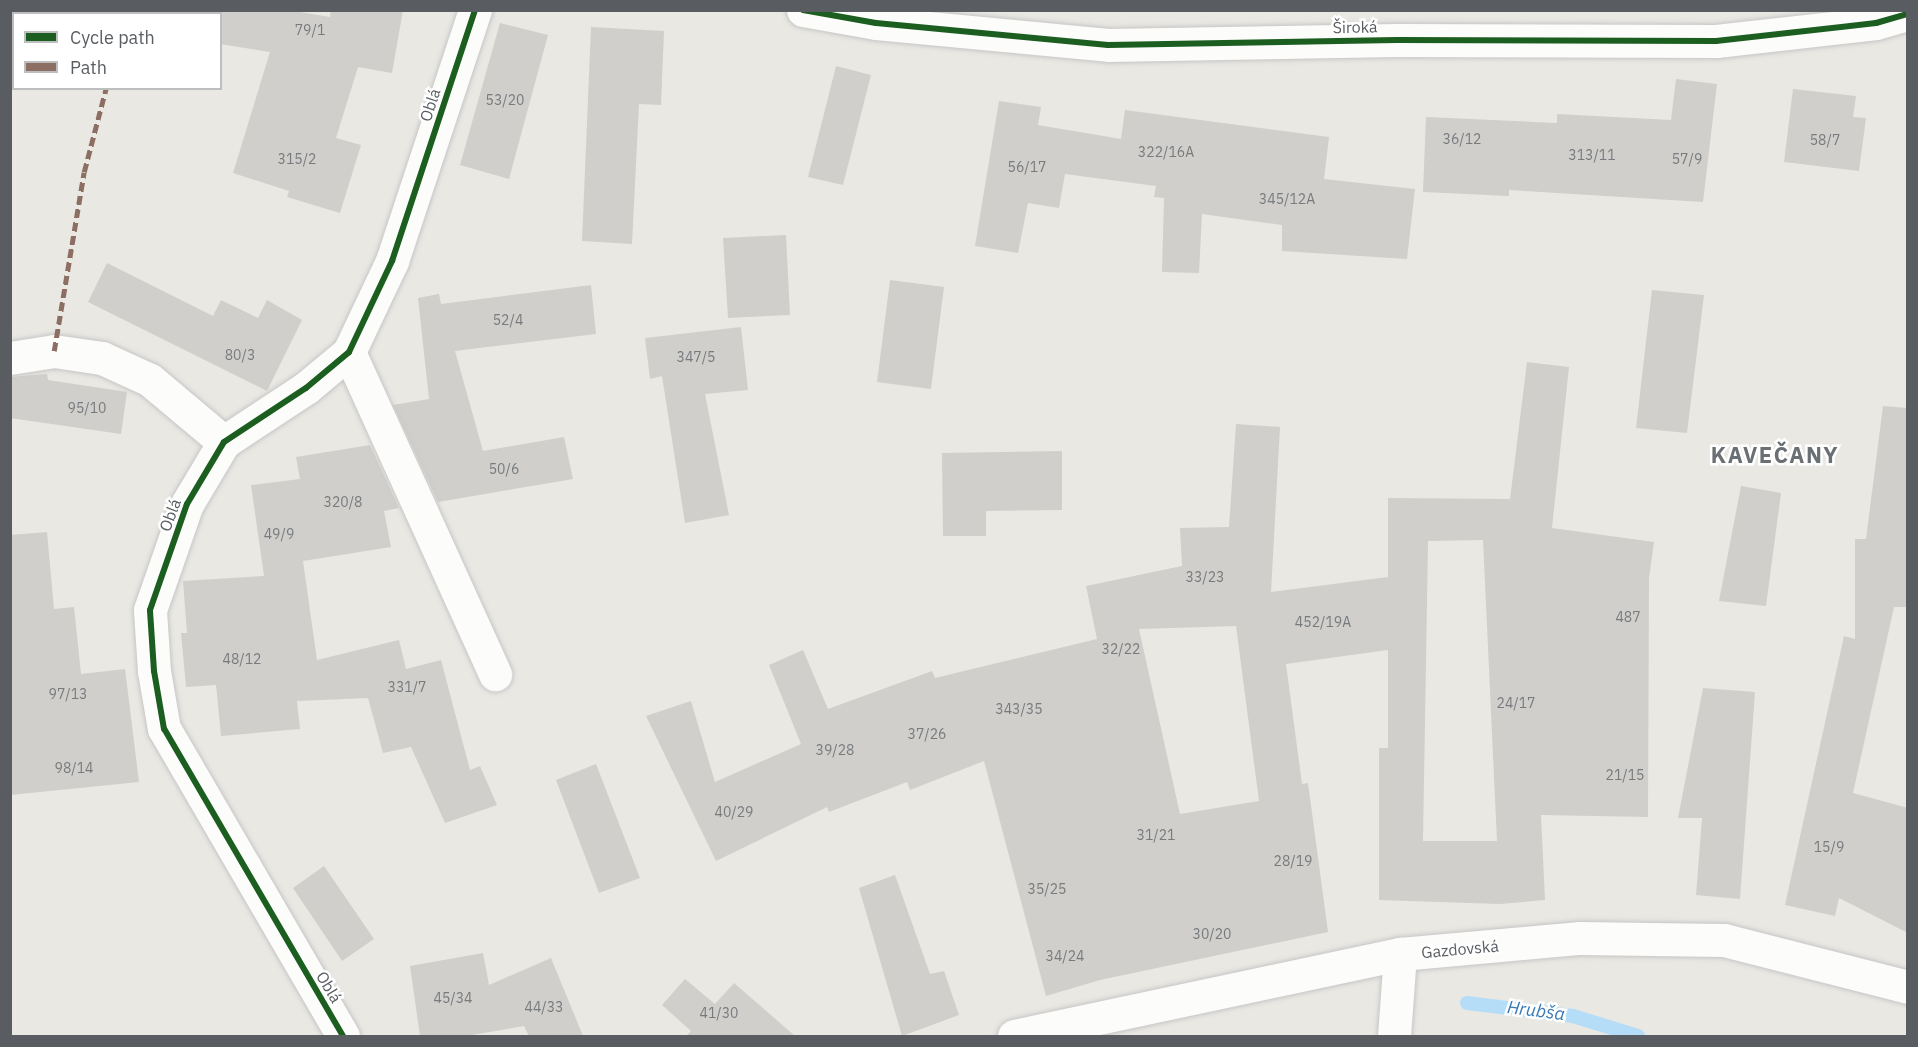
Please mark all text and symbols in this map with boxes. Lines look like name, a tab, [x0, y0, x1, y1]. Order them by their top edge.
legend	[12, 12, 222, 90]
street label: Široká	[1332, 17, 1378, 37]
house number: 79/1	[295, 22, 325, 38]
text: Cycle path	[70, 26, 155, 49]
text: Path	[70, 56, 107, 79]
street label: Oblá	[416, 86, 444, 124]
house number: 53/20	[486, 92, 524, 108]
house number: 36/12	[1443, 131, 1481, 147]
house number: 58/7	[1810, 132, 1840, 148]
house number: 322/16A	[1138, 144, 1194, 160]
house number: 313/11	[1568, 147, 1616, 163]
house number: 315/2	[278, 151, 316, 167]
house number: 57/9	[1672, 151, 1702, 167]
house number: 56/17	[1008, 159, 1046, 175]
house number: 345/12A	[1259, 191, 1315, 207]
house number: 52/4	[493, 312, 523, 328]
house number: 80/3	[225, 347, 255, 363]
house number: 347/5	[677, 349, 715, 365]
house number: 95/10	[68, 400, 106, 416]
district label: KAVEČANY	[1711, 442, 1839, 468]
house number: 50/6	[489, 461, 519, 477]
house number: 320/8	[324, 494, 362, 510]
street label: Oblá	[155, 496, 185, 534]
house number: 49/9	[264, 526, 294, 542]
house number: 33/23	[1186, 569, 1224, 585]
house number: 487	[1615, 609, 1641, 625]
house number: 452/19A	[1295, 614, 1351, 630]
house number: 32/22	[1102, 641, 1140, 657]
house number: 48/12	[223, 651, 261, 667]
house number: 331/7	[388, 679, 426, 695]
house number: 97/13	[49, 686, 87, 702]
house number: 24/17	[1497, 695, 1535, 711]
house number: 343/35	[995, 701, 1043, 717]
house number: 37/26	[908, 726, 946, 742]
house number: 39/28	[816, 742, 854, 758]
house number: 98/14	[55, 760, 93, 776]
house number: 21/15	[1606, 767, 1644, 783]
house number: 40/29	[715, 804, 753, 820]
house number: 31/21	[1137, 827, 1175, 843]
house number: 15/9	[1814, 839, 1844, 855]
house number: 28/19	[1274, 853, 1312, 869]
house number: 35/25	[1028, 881, 1066, 897]
house number: 30/20	[1193, 926, 1231, 942]
street label: Gazdovská	[1421, 936, 1499, 962]
house number: 34/24	[1046, 948, 1084, 964]
street label: Oblá	[312, 968, 346, 1006]
house number: 45/34	[434, 990, 472, 1006]
water label: Hrubša	[1506, 997, 1566, 1025]
house number: 44/33	[525, 999, 563, 1015]
house number: 41/30	[700, 1005, 738, 1021]

